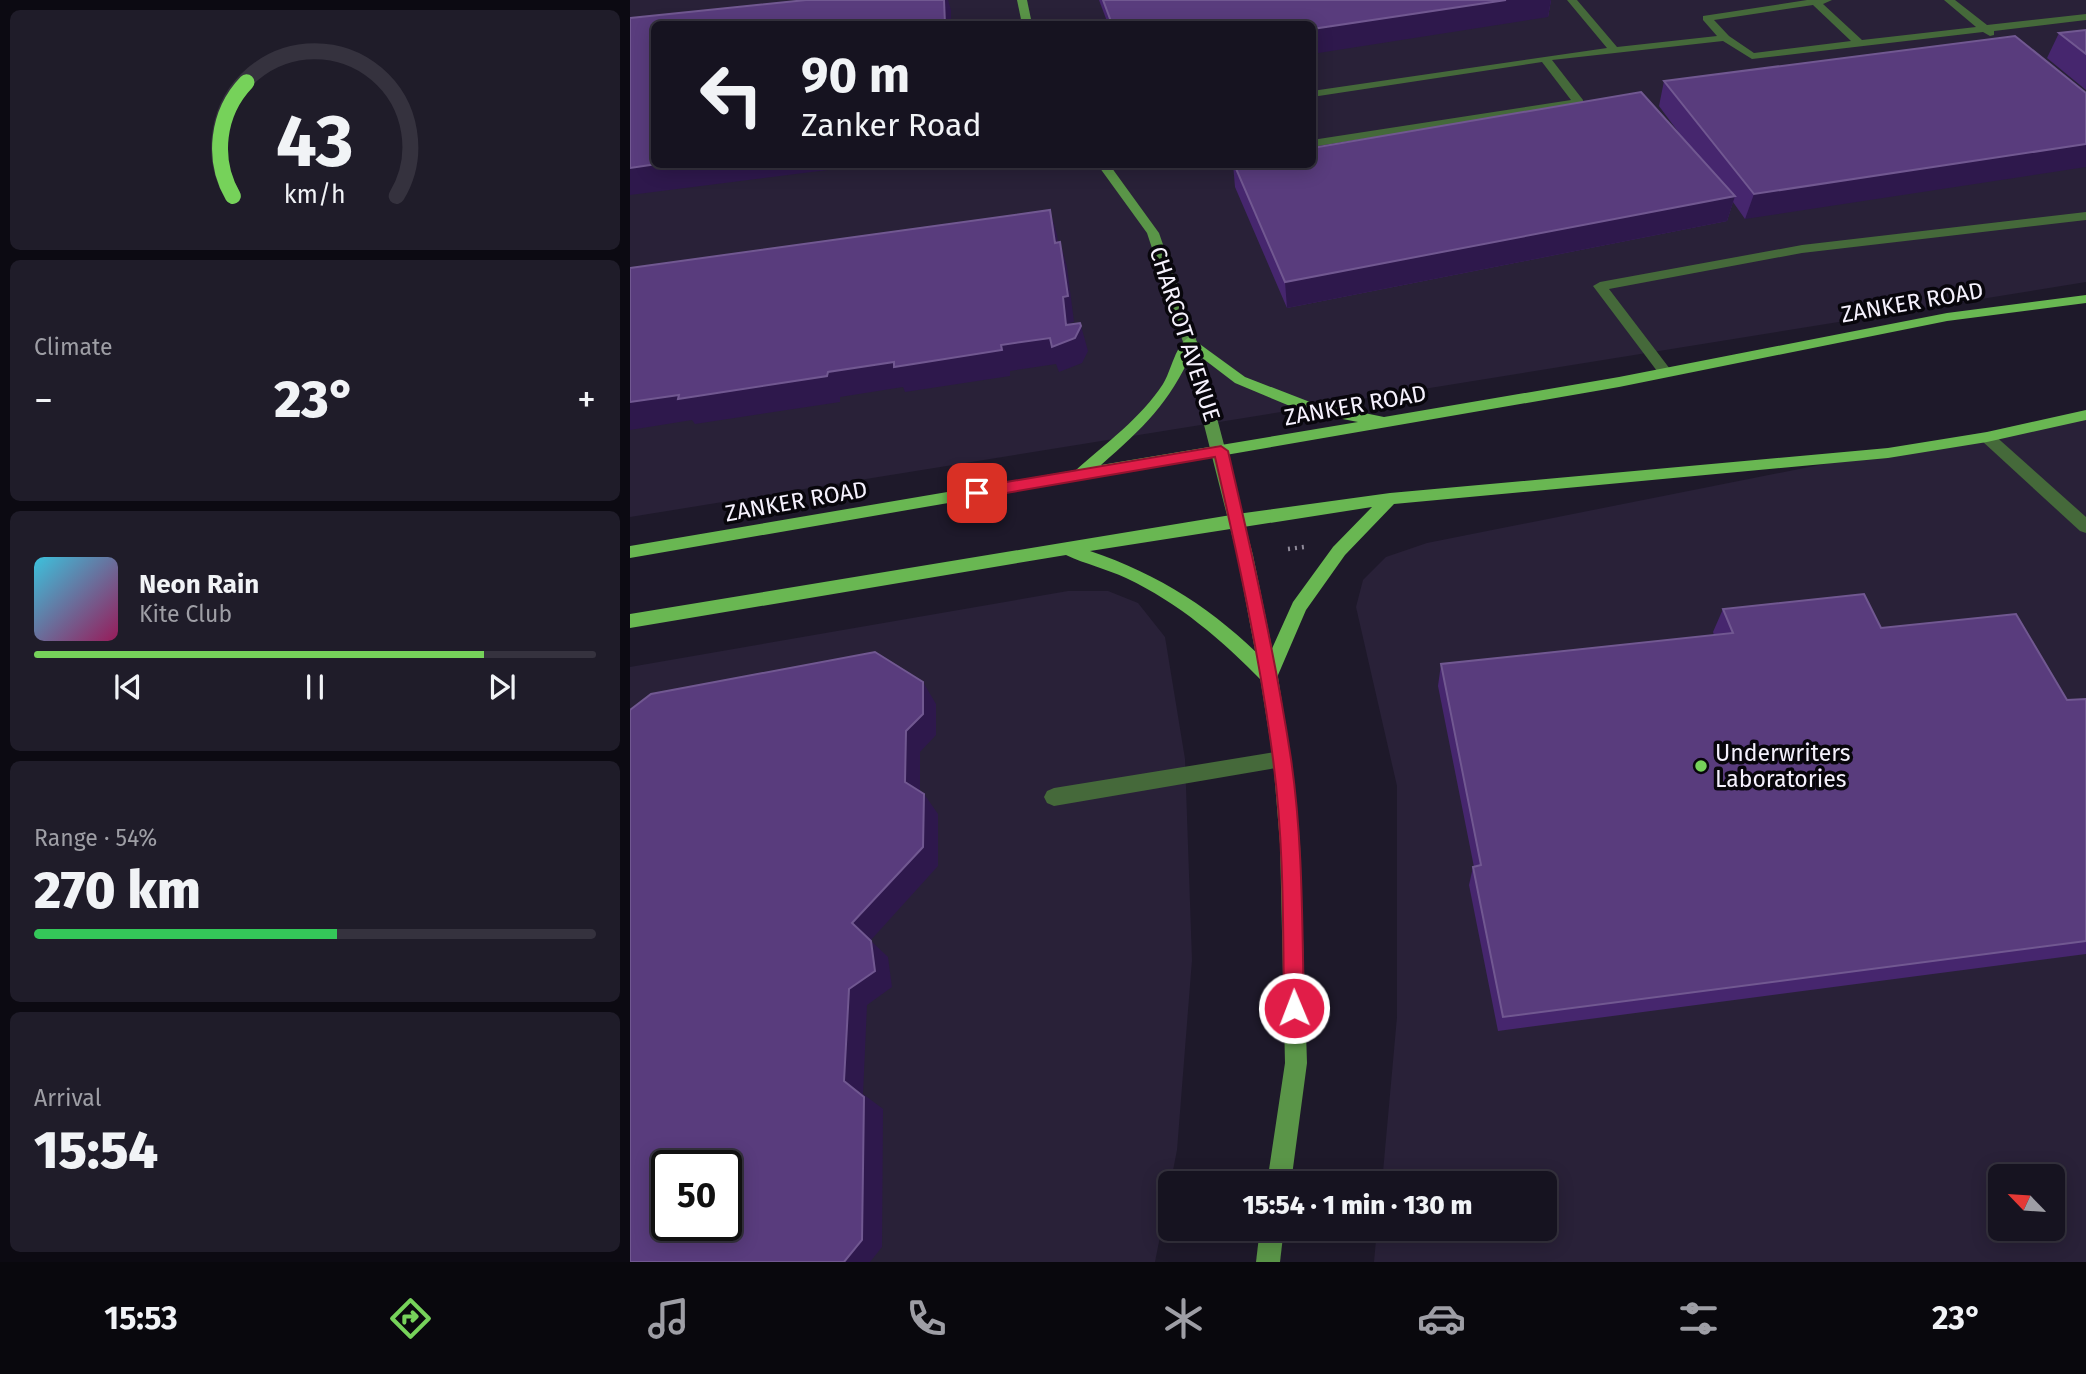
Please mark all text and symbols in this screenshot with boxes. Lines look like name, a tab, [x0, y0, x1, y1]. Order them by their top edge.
text: 90 m	[801, 46, 910, 105]
icon: left	[686, 49, 777, 140]
text: 43	[276, 99, 354, 186]
text: Zanker Road	[801, 106, 982, 144]
text: km/h	[284, 180, 346, 210]
street label: CHARCOT AVENUE	[1144, 243, 1226, 425]
street label: ZANKER ROAD	[1839, 276, 1985, 328]
text: Climate	[34, 333, 113, 361]
text: 23°	[274, 368, 356, 431]
text: −	[34, 377, 53, 423]
text: +	[577, 377, 596, 423]
street label: ZANKER ROAD	[1282, 379, 1428, 431]
pin	[947, 463, 1007, 523]
icon: arrive	[958, 474, 996, 512]
street label: ZANKER ROAD	[723, 475, 869, 527]
text: Neon Rain	[139, 569, 259, 600]
text: Kite Club	[139, 600, 232, 628]
icon: previous	[109, 668, 147, 706]
icon: pause	[296, 668, 334, 706]
icon: next	[483, 668, 521, 706]
place label: Underwriters Laboratories	[1715, 739, 1851, 793]
marker: Underwriters Laboratories	[1693, 758, 1709, 774]
text: Range · 54%	[34, 824, 157, 852]
text: 270 km	[34, 859, 201, 922]
position arrow	[1257, 971, 1331, 1045]
text: Arrival	[34, 1084, 101, 1112]
text: 15:54	[34, 1119, 158, 1182]
speed limit sign: 50	[651, 1150, 742, 1241]
north arrow	[1988, 1164, 2065, 1241]
map controls	[1988, 1164, 2065, 1241]
text: 15:54 · 1 min · 130 m	[1243, 1190, 1472, 1221]
icon: directions	[386, 1294, 435, 1343]
icon: music	[644, 1294, 693, 1343]
icon: phone	[902, 1294, 951, 1343]
icon: climate	[1159, 1294, 1208, 1343]
icon: car	[1417, 1294, 1466, 1343]
icon: filters	[1674, 1294, 1723, 1343]
text: 15:53	[104, 1299, 178, 1337]
text: 23°	[1932, 1299, 1982, 1337]

